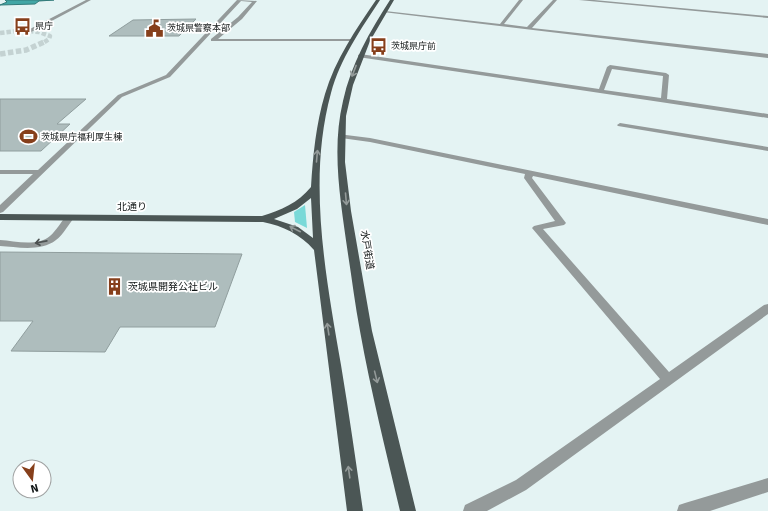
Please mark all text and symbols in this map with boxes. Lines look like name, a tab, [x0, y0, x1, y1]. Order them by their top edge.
bus stop icon: 県庁	[12, 16, 32, 36]
public building icon: 茨城県警察本部	[144, 18, 164, 38]
place label: 県庁	[35, 21, 53, 32]
place label: 茨城県警察本部	[167, 23, 230, 34]
bus stop icon: 茨城県庁前	[368, 36, 388, 56]
place label: 茨城県庁前	[391, 41, 436, 52]
one-way arrow	[349, 65, 357, 77]
sports icon: 茨城県庁福利厚生棟	[18, 127, 38, 147]
place label: 茨城県庁福利厚生棟	[41, 131, 123, 143]
one-way arrow	[314, 150, 321, 163]
one-way arrow	[342, 193, 349, 206]
street label: 北通り	[117, 201, 147, 213]
one-way arrow	[289, 225, 301, 232]
street label: 水戸街道	[358, 229, 376, 271]
one-way arrow	[34, 239, 47, 247]
building icon: 茨城県開発公社ビル	[105, 277, 125, 297]
place label: 茨城県開発公社ビル	[128, 281, 218, 293]
one-way arrow	[324, 323, 332, 336]
one-way arrow	[373, 370, 381, 383]
north arrow	[12, 459, 52, 499]
one-way arrow	[345, 466, 353, 479]
text: N	[29, 481, 40, 495]

